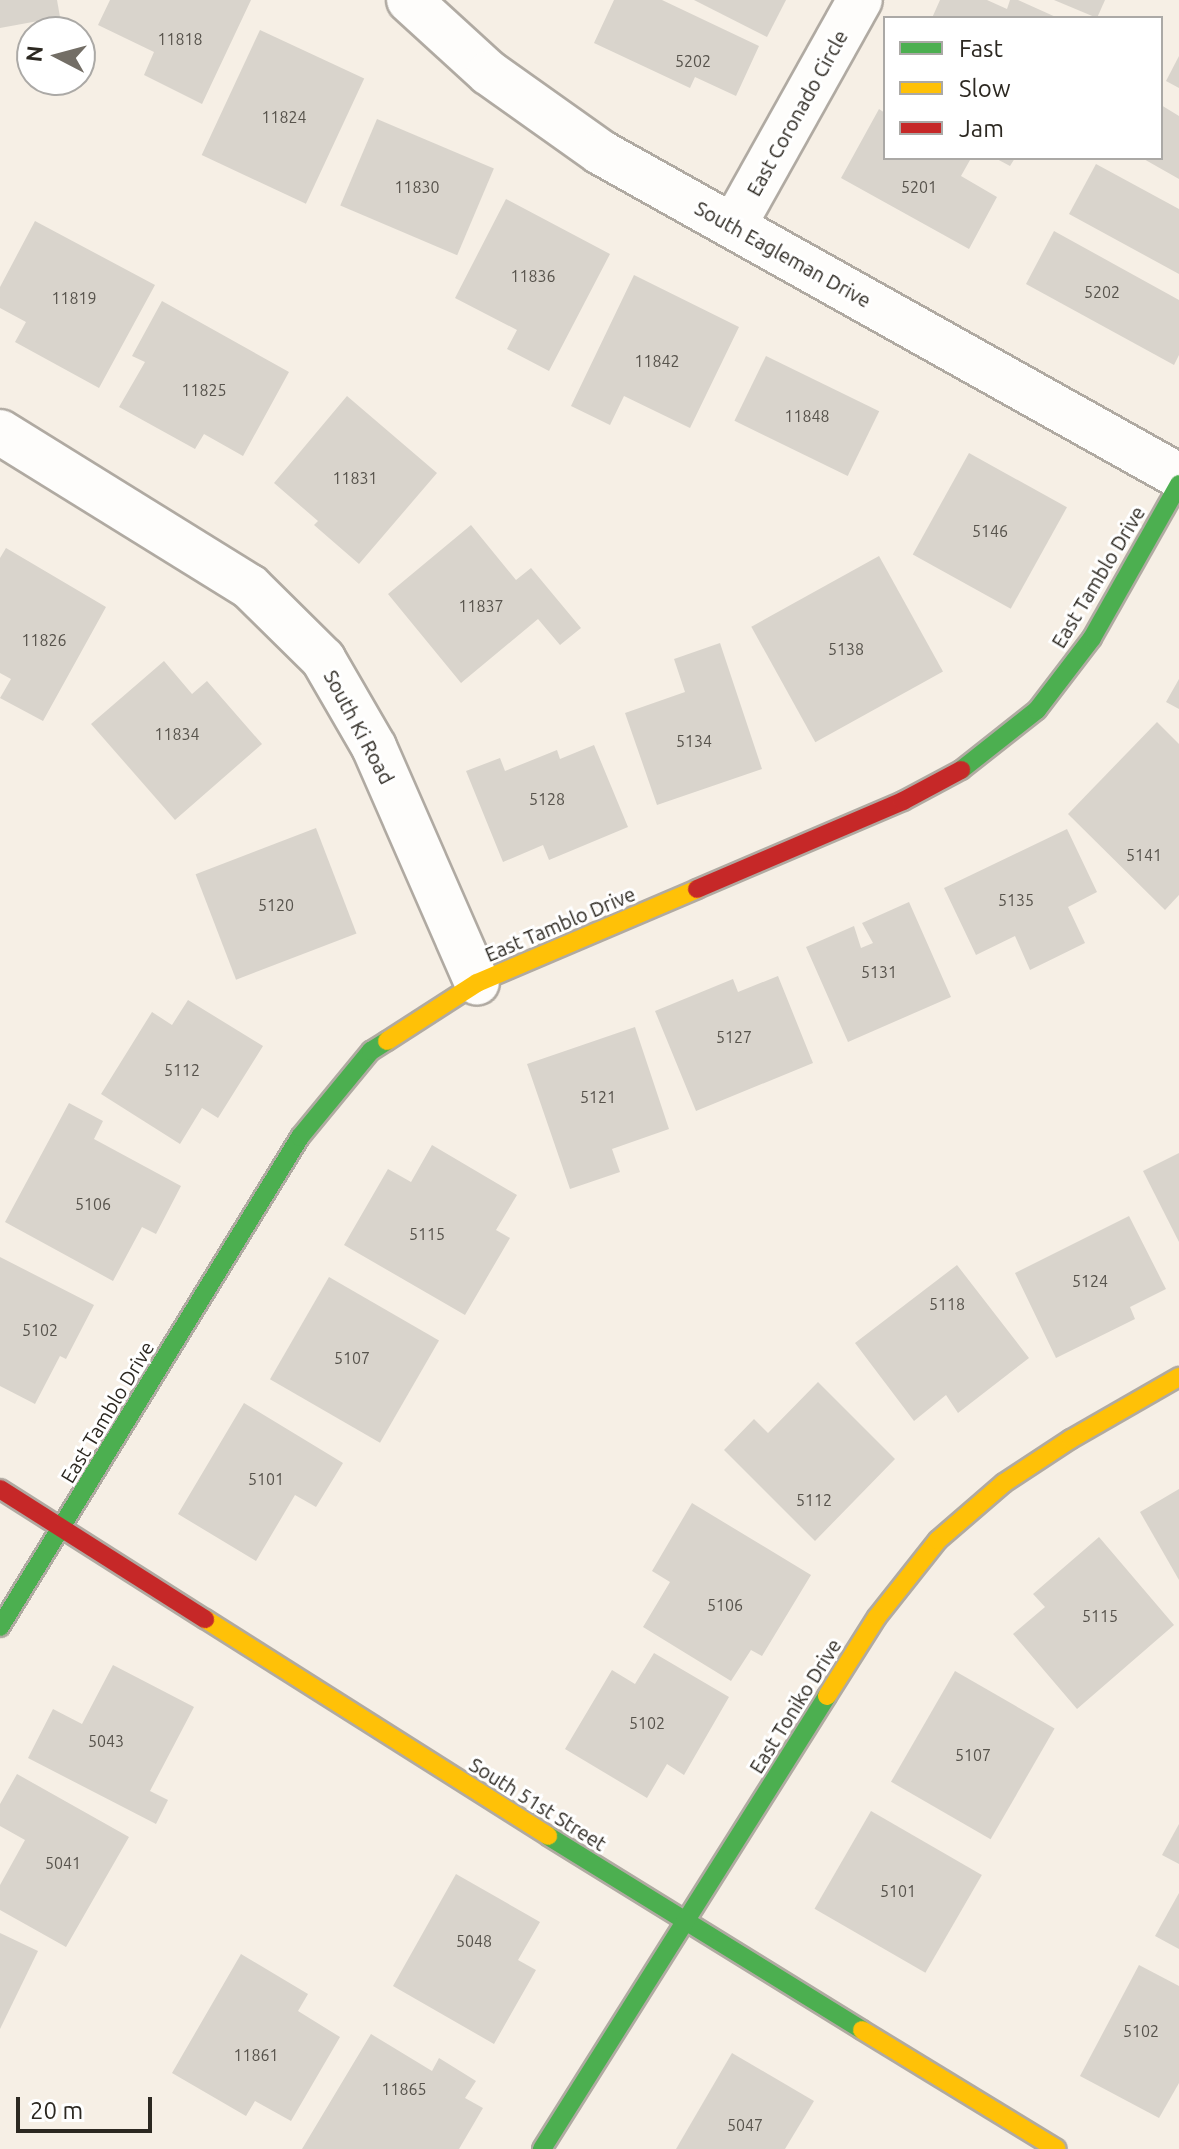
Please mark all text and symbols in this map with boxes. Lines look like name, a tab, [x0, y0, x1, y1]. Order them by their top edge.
north arrow	[16, 16, 96, 96]
legend	[883, 16, 1163, 160]
street label: East Coronado Circle	[741, 26, 853, 200]
house number: 11818	[157, 29, 203, 49]
text: Fast	[959, 35, 1003, 62]
text: N	[20, 44, 47, 63]
house number: 5202	[675, 51, 711, 71]
text: Slow	[959, 75, 1011, 102]
house number: 11824	[261, 107, 307, 127]
text: Jam	[959, 115, 1004, 142]
house number: 11830	[394, 177, 440, 197]
house number: 5201	[901, 177, 937, 197]
street label: South Eagleman Drive	[691, 196, 875, 312]
house number: 11836	[510, 266, 556, 286]
house number: 5202	[1084, 282, 1120, 302]
house number: 11819	[51, 288, 97, 308]
house number: 11842	[634, 351, 680, 371]
house number: 11825	[181, 380, 227, 400]
house number: 11848	[784, 406, 830, 426]
house number: 11831	[332, 468, 378, 488]
street label: East Tamblo Drive	[1046, 502, 1150, 652]
house number: 5146	[972, 521, 1008, 541]
house number: 11837	[458, 596, 504, 616]
house number: 11826	[21, 630, 67, 650]
house number: 5138	[828, 639, 864, 659]
street label: South Ki Road	[319, 666, 399, 788]
house number: 11834	[154, 724, 200, 744]
house number: 5134	[676, 731, 712, 751]
house number: 5128	[529, 789, 565, 809]
house number: 5141	[1126, 845, 1162, 865]
street label: East Tamblo Drive	[481, 882, 639, 966]
house number: 5135	[998, 890, 1034, 910]
house number: 5120	[258, 895, 294, 915]
house number: 5131	[861, 962, 897, 982]
house number: 5127	[716, 1027, 752, 1047]
house number: 5112	[164, 1060, 200, 1080]
house number: 5121	[580, 1087, 616, 1107]
house number: 5106	[75, 1194, 111, 1214]
house number: 5115	[409, 1224, 445, 1244]
house number: 5124	[1072, 1271, 1108, 1291]
house number: 5118	[929, 1294, 965, 1314]
house number: 5102	[22, 1320, 58, 1340]
street label: East Tamblo Drive	[55, 1337, 159, 1487]
house number: 5107	[334, 1348, 370, 1368]
house number: 5101	[248, 1469, 284, 1489]
house number: 5112	[796, 1490, 832, 1510]
house number: 5106	[707, 1595, 743, 1615]
house number: 5115	[1082, 1606, 1118, 1626]
street label: East Toniko Drive	[744, 1634, 846, 1778]
house number: 5102	[629, 1713, 665, 1733]
house number: 5043	[88, 1731, 124, 1751]
house number: 5107	[955, 1745, 991, 1765]
street label: South 51st Street	[465, 1752, 611, 1856]
house number: 5041	[45, 1853, 81, 1873]
house number: 5101	[880, 1881, 916, 1901]
house number: 5048	[456, 1931, 492, 1951]
house number: 5102	[1123, 2021, 1159, 2041]
house number: 11861	[233, 2045, 279, 2065]
house number: 11865	[381, 2079, 427, 2099]
scale bar	[20, 2081, 156, 2131]
text: 20 m	[30, 2097, 83, 2124]
house number: 5047	[727, 2115, 763, 2135]

